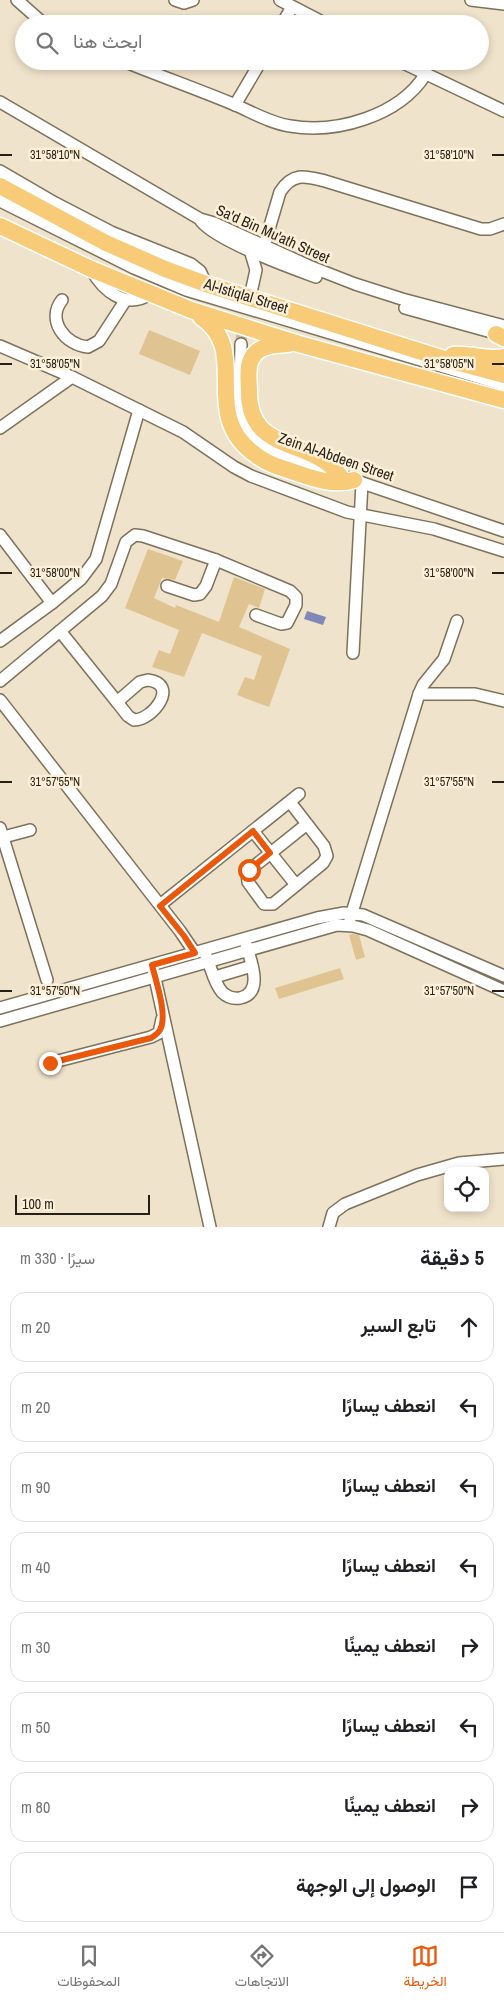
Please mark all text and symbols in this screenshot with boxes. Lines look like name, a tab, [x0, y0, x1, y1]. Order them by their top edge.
search box	[15, 15, 489, 70]
text: ابحث هنا	[73, 28, 143, 54]
icon: search	[33, 29, 61, 57]
text: 31°58'10"N	[30, 147, 80, 163]
text: 31°58'10"N	[424, 147, 474, 163]
street label: Sa'd Bin Mu'ath Street	[213, 199, 334, 268]
street label: Al-Istiqlal Street	[201, 272, 291, 318]
text: 31°58'05"N	[30, 356, 80, 372]
text: 31°58'05"N	[424, 356, 474, 372]
street label: Zein Al-Abdeen Street	[276, 427, 397, 486]
text: 31°58'00"N	[30, 565, 80, 581]
text: 31°58'00"N	[424, 565, 474, 581]
text: 31°57'55"N	[30, 774, 80, 790]
text: 31°57'55"N	[424, 774, 474, 790]
route start	[238, 859, 261, 882]
text: 31°57'50"N	[30, 983, 80, 999]
text: 31°57'50"N	[424, 983, 474, 999]
route end	[39, 1052, 62, 1075]
map controls	[444, 1167, 489, 1212]
button: locate	[444, 1167, 489, 1212]
scale bar	[15, 1192, 150, 1215]
text: 100 m	[22, 1195, 54, 1213]
text: 5 دقيقة	[420, 1243, 484, 1272]
text: سيرًا · 330 m	[20, 1247, 95, 1269]
text: تابع السير	[361, 1312, 436, 1338]
icon: ahead	[455, 1313, 483, 1341]
text: 20 m	[21, 1316, 50, 1338]
text: انعطف يسارًا	[342, 1392, 436, 1418]
icon: left	[455, 1393, 483, 1421]
text: 20 m	[21, 1396, 50, 1418]
text: انعطف يسارًا	[342, 1472, 436, 1498]
icon: left	[455, 1473, 483, 1501]
text: 90 m	[21, 1476, 50, 1498]
text: انعطف يسارًا	[342, 1552, 436, 1578]
icon: left	[455, 1553, 483, 1581]
text: 40 m	[21, 1556, 50, 1578]
text: انعطف يمينًا	[344, 1632, 436, 1658]
icon: right	[455, 1633, 483, 1661]
text: 30 m	[21, 1636, 50, 1658]
text: انعطف يسارًا	[342, 1712, 436, 1738]
icon: left	[455, 1713, 483, 1741]
text: 50 m	[21, 1716, 50, 1738]
text: انعطف يمينًا	[344, 1792, 436, 1818]
icon: right	[455, 1793, 483, 1821]
text: 80 m	[21, 1796, 50, 1818]
text: الوصول إلى الوجهة	[296, 1872, 436, 1898]
icon: arrive	[455, 1873, 483, 1901]
tab: المحفوظات	[57, 1942, 120, 1994]
tab: الاتجاهات	[235, 1942, 289, 1994]
tab: الخريطة	[403, 1942, 447, 1994]

